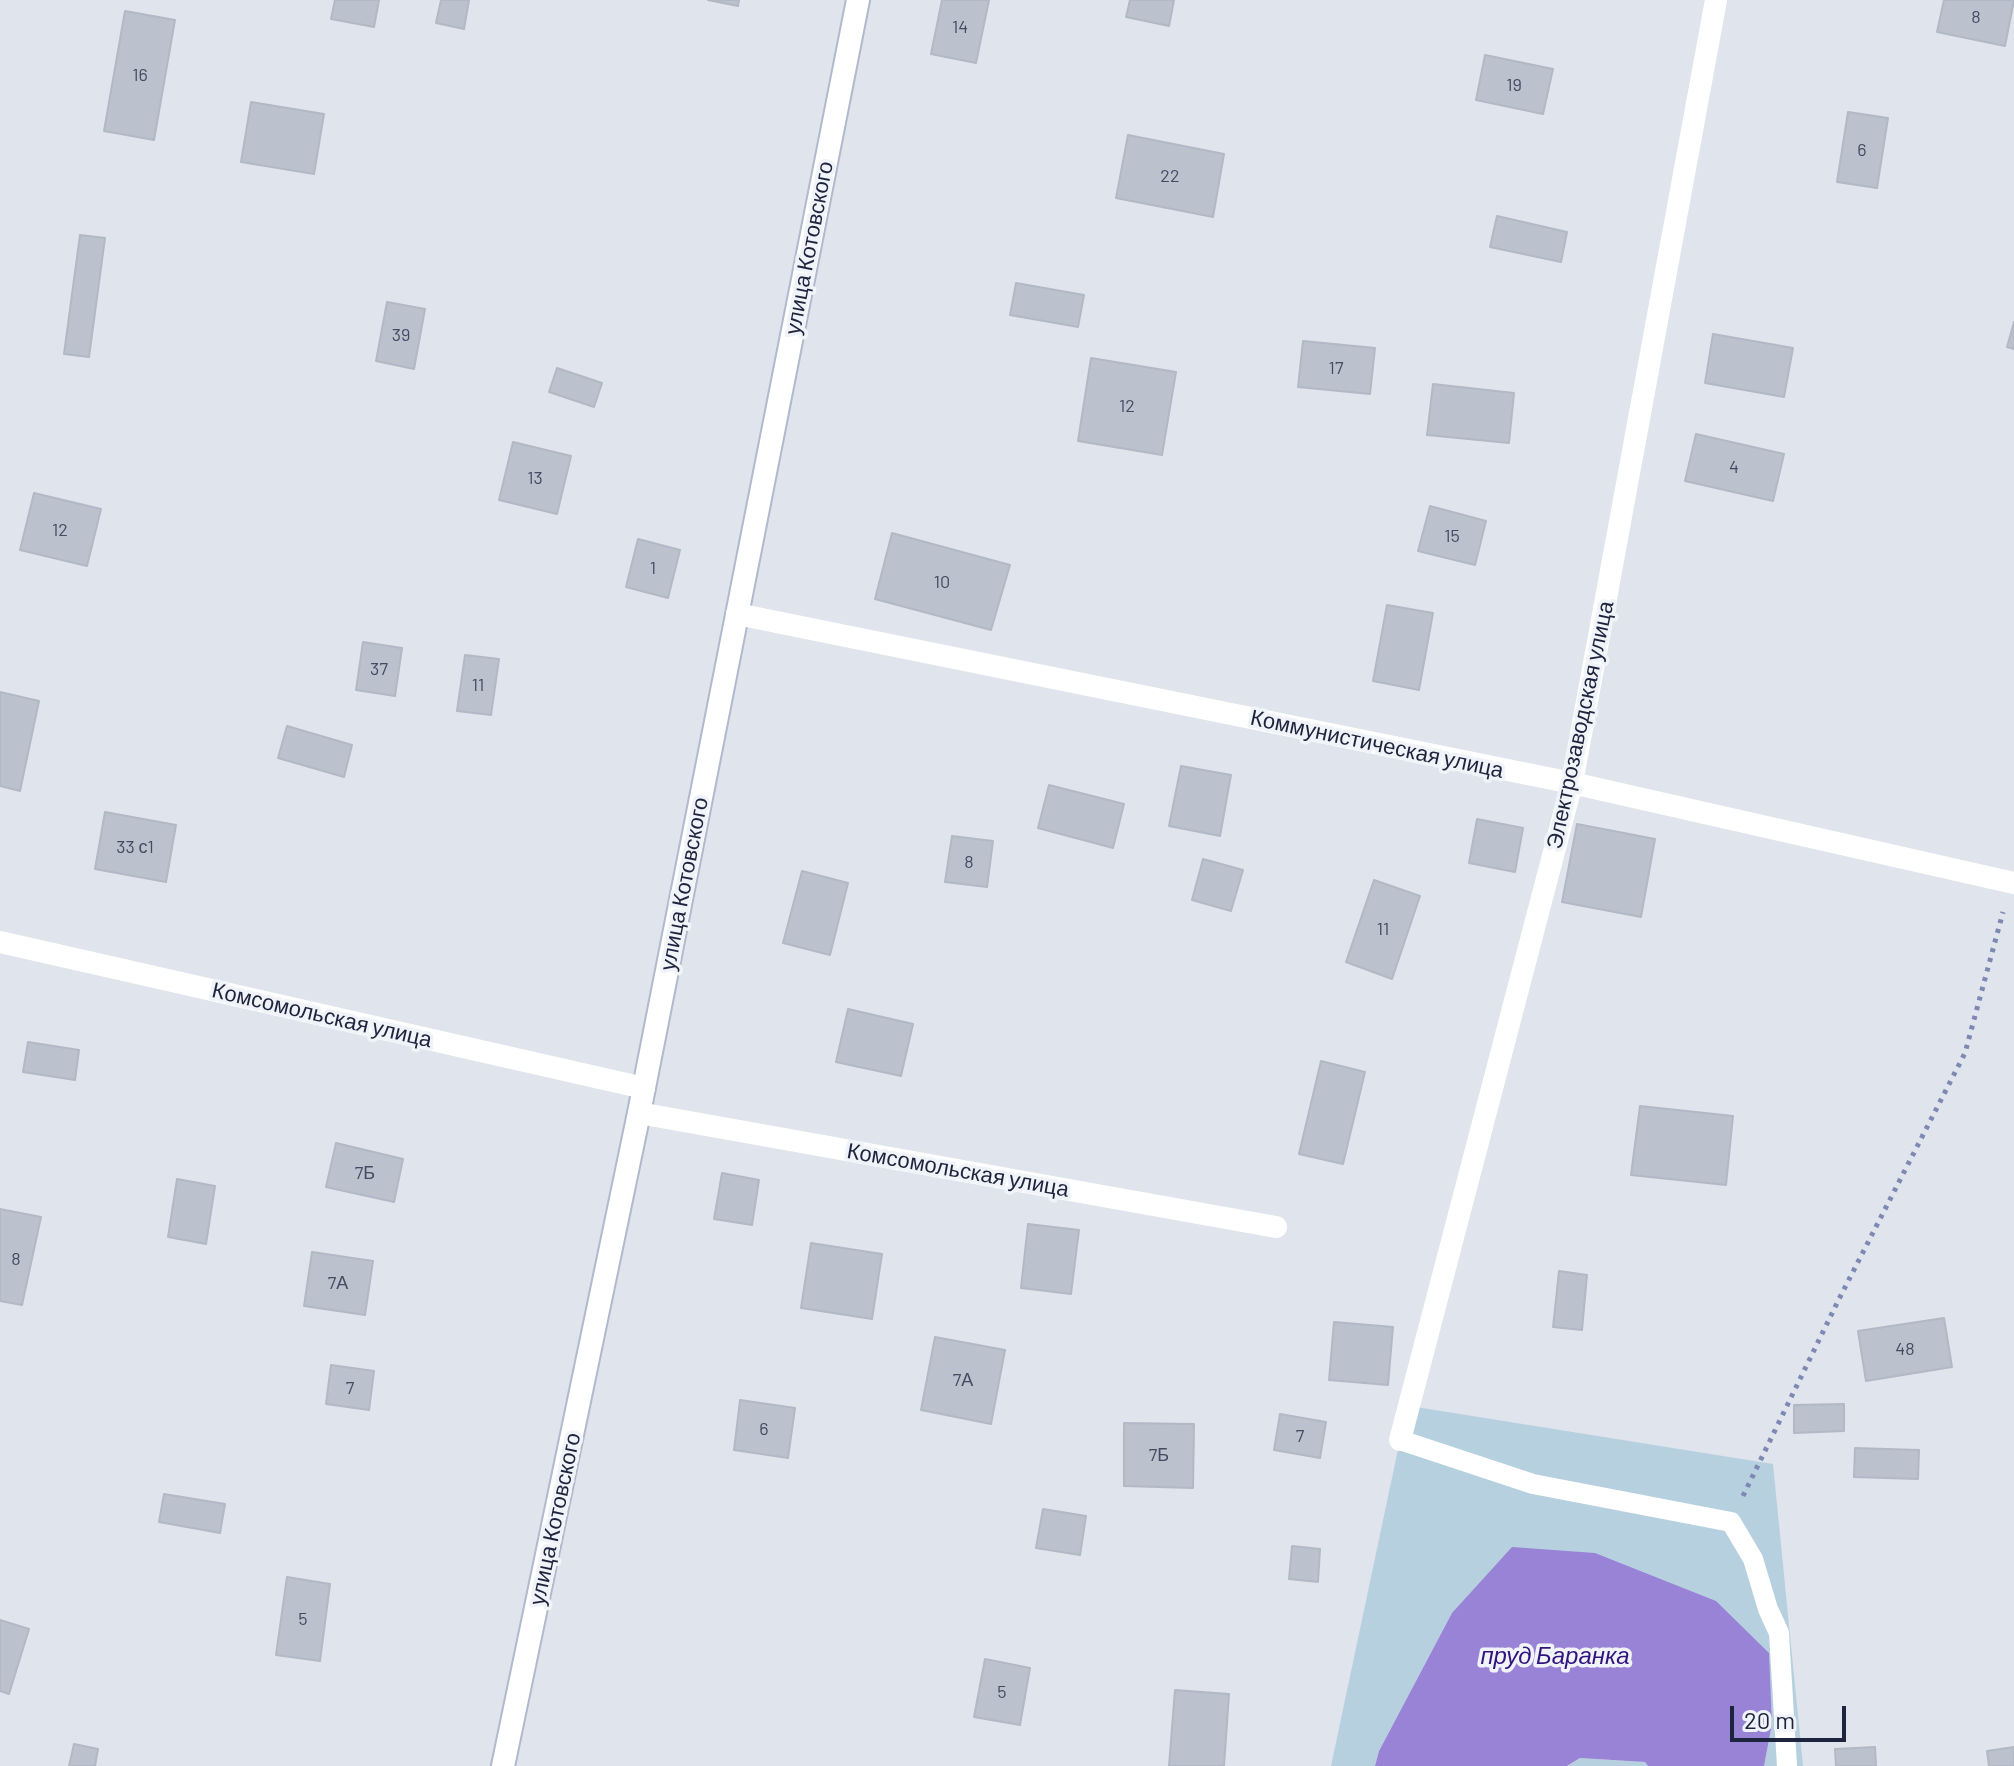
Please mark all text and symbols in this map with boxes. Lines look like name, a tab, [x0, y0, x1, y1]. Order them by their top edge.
house number: 8	[1971, 6, 1981, 28]
house number: 14	[952, 16, 968, 38]
house number: 16	[132, 64, 148, 86]
house number: 19	[1506, 74, 1522, 96]
house number: 6	[1857, 139, 1867, 161]
street label: улица Котовского	[779, 159, 839, 337]
house number: 22	[1160, 165, 1180, 187]
house number: 39	[392, 324, 410, 346]
house number: 17	[1329, 357, 1343, 379]
house number: 12	[1119, 395, 1135, 417]
house number: 4	[1729, 456, 1739, 478]
house number: 13	[527, 467, 543, 489]
house number: 12	[52, 519, 68, 541]
house number: 15	[1444, 525, 1460, 547]
house number: 1	[650, 557, 656, 579]
house number: 10	[934, 571, 950, 593]
street label: Электрозаводская улица	[1541, 599, 1619, 851]
house number: 37	[370, 658, 388, 680]
house number: 11	[472, 674, 484, 696]
street label: Коммунистическая улица	[1248, 704, 1506, 784]
street label: улица Котовского	[654, 795, 714, 973]
house number: 33 с1	[116, 836, 154, 858]
house number: 8	[964, 851, 974, 873]
house number: 11	[1377, 918, 1389, 940]
street label: Комсомольская улица	[209, 977, 435, 1053]
street label: Комсомольская улица	[845, 1137, 1071, 1203]
house number: 7Б	[355, 1162, 375, 1184]
house number: 8	[11, 1248, 21, 1270]
house number: 7А	[328, 1272, 348, 1294]
house number: 48	[1895, 1338, 1915, 1360]
house number: 7А	[953, 1369, 973, 1391]
house number: 7	[346, 1377, 354, 1399]
house number: 6	[759, 1418, 769, 1440]
house number: 7	[1296, 1425, 1304, 1447]
street label: улица Котовского	[524, 1430, 586, 1608]
house number: 7Б	[1149, 1444, 1169, 1466]
house number: 5	[298, 1608, 308, 1630]
water label: пруд Баранка	[1480, 1642, 1630, 1670]
house number: 5	[997, 1681, 1007, 1703]
scale bar	[1734, 1690, 1850, 1740]
text: 20 m	[1744, 1705, 1795, 1734]

